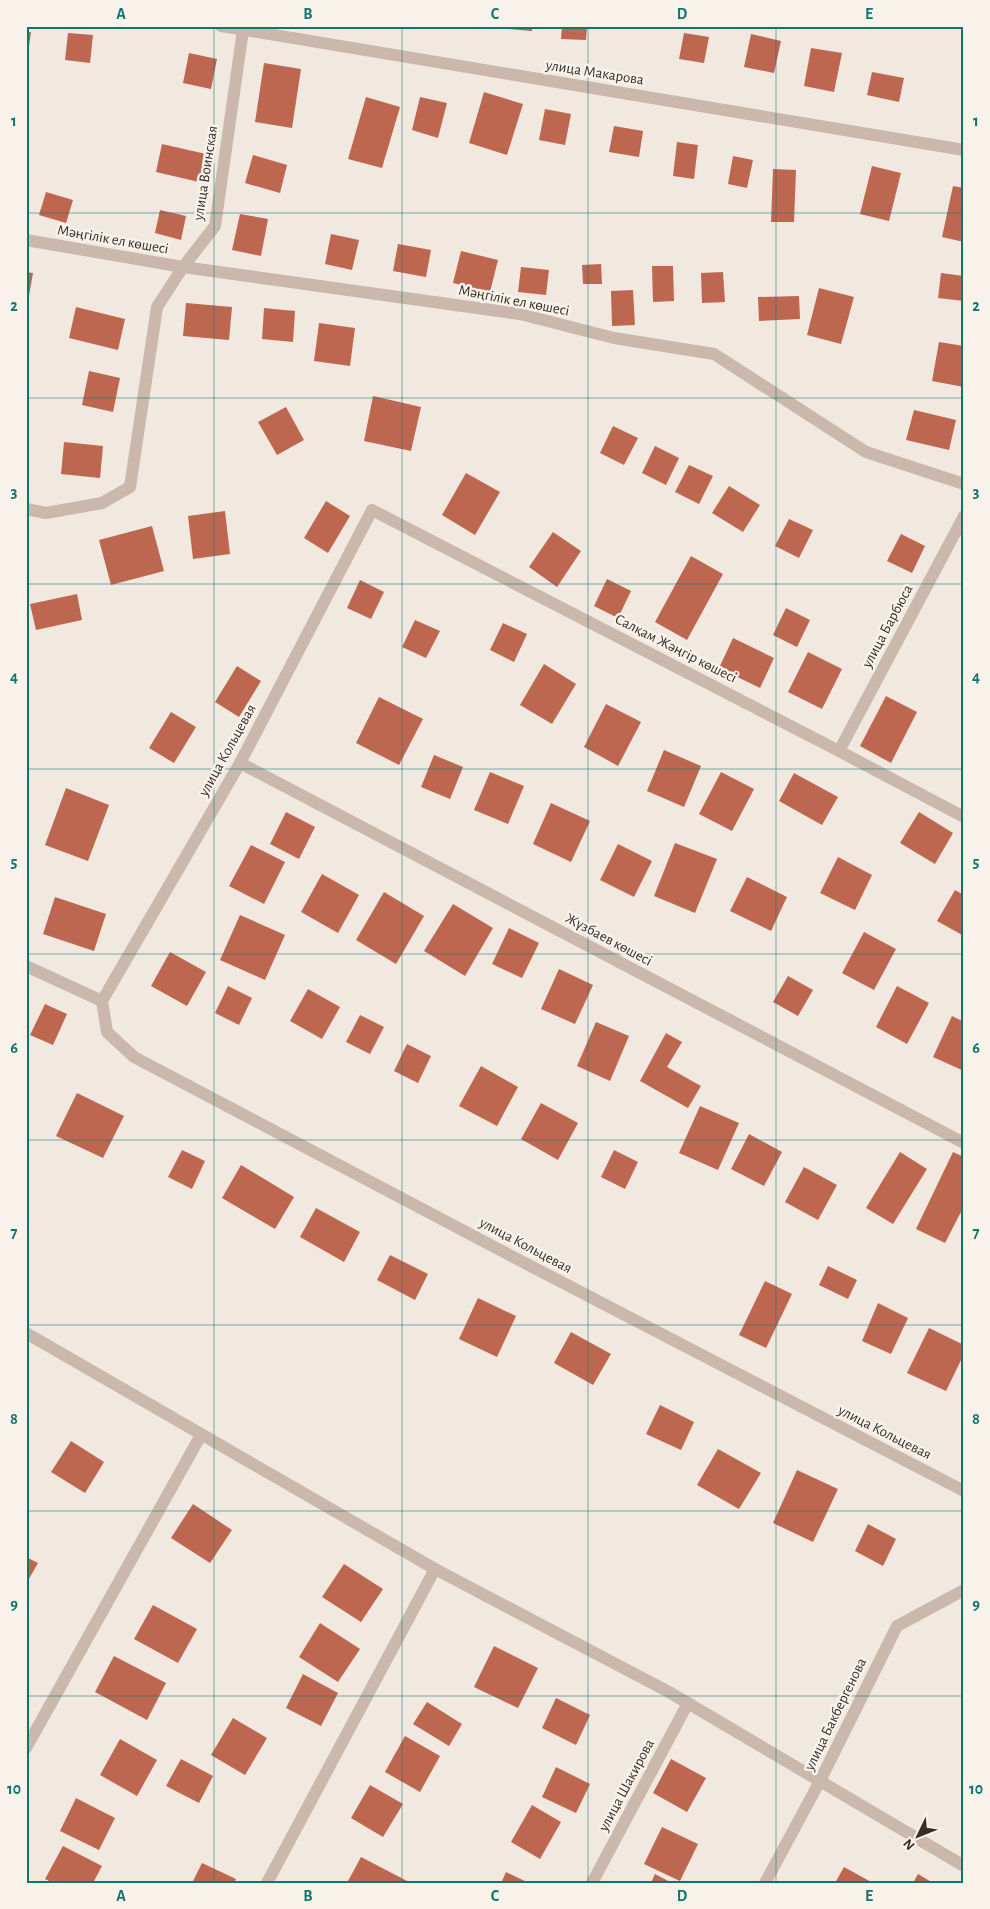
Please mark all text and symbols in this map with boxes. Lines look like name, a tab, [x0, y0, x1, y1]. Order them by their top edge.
text: A	[116, 6, 126, 22]
text: B	[303, 6, 313, 22]
text: C	[491, 6, 500, 22]
text: D	[677, 6, 688, 22]
text: E	[865, 6, 873, 22]
street label: улица Макарова	[544, 57, 645, 88]
text: 1	[11, 113, 17, 129]
text: 1	[973, 113, 979, 129]
street label: улица Воинская	[190, 125, 220, 222]
street label: Мәңгілік ел көшесі	[56, 222, 170, 257]
street label: Мәңгілік ел көшесі	[457, 282, 571, 319]
text: 2	[10, 298, 18, 314]
text: 2	[972, 298, 980, 314]
text: 3	[11, 484, 18, 500]
text: 3	[973, 484, 980, 500]
street label: улица Барбюса	[859, 582, 916, 671]
street label: Салқам Жәңгір көшесі	[612, 611, 739, 686]
text: 4	[10, 669, 18, 685]
text: 4	[972, 669, 980, 685]
street label: улица Кольцевая	[196, 702, 259, 800]
text: 5	[11, 854, 18, 870]
text: 5	[973, 854, 980, 870]
street label: Жүзбаев көшесі	[563, 910, 655, 969]
text: 6	[10, 1040, 18, 1056]
text: 6	[972, 1040, 980, 1056]
street label: улица Кольцевая	[476, 1214, 574, 1276]
text: 7	[11, 1225, 18, 1241]
text: 7	[973, 1225, 980, 1241]
street label: улица Кольцевая	[835, 1402, 934, 1462]
text: 8	[10, 1411, 18, 1427]
text: 8	[972, 1411, 980, 1427]
text: 9	[10, 1596, 18, 1612]
text: 9	[972, 1596, 980, 1612]
street label: улица Бакбергенова	[801, 1656, 869, 1774]
street label: улица Шакирова	[595, 1737, 657, 1835]
text: 10	[7, 1781, 21, 1797]
text: 10	[969, 1781, 983, 1797]
north arrow	[892, 1812, 942, 1862]
text: N	[901, 1836, 918, 1853]
text: A	[116, 1888, 126, 1904]
text: B	[303, 1888, 313, 1904]
text: C	[491, 1888, 500, 1904]
text: D	[677, 1888, 688, 1904]
text: E	[865, 1888, 873, 1904]

